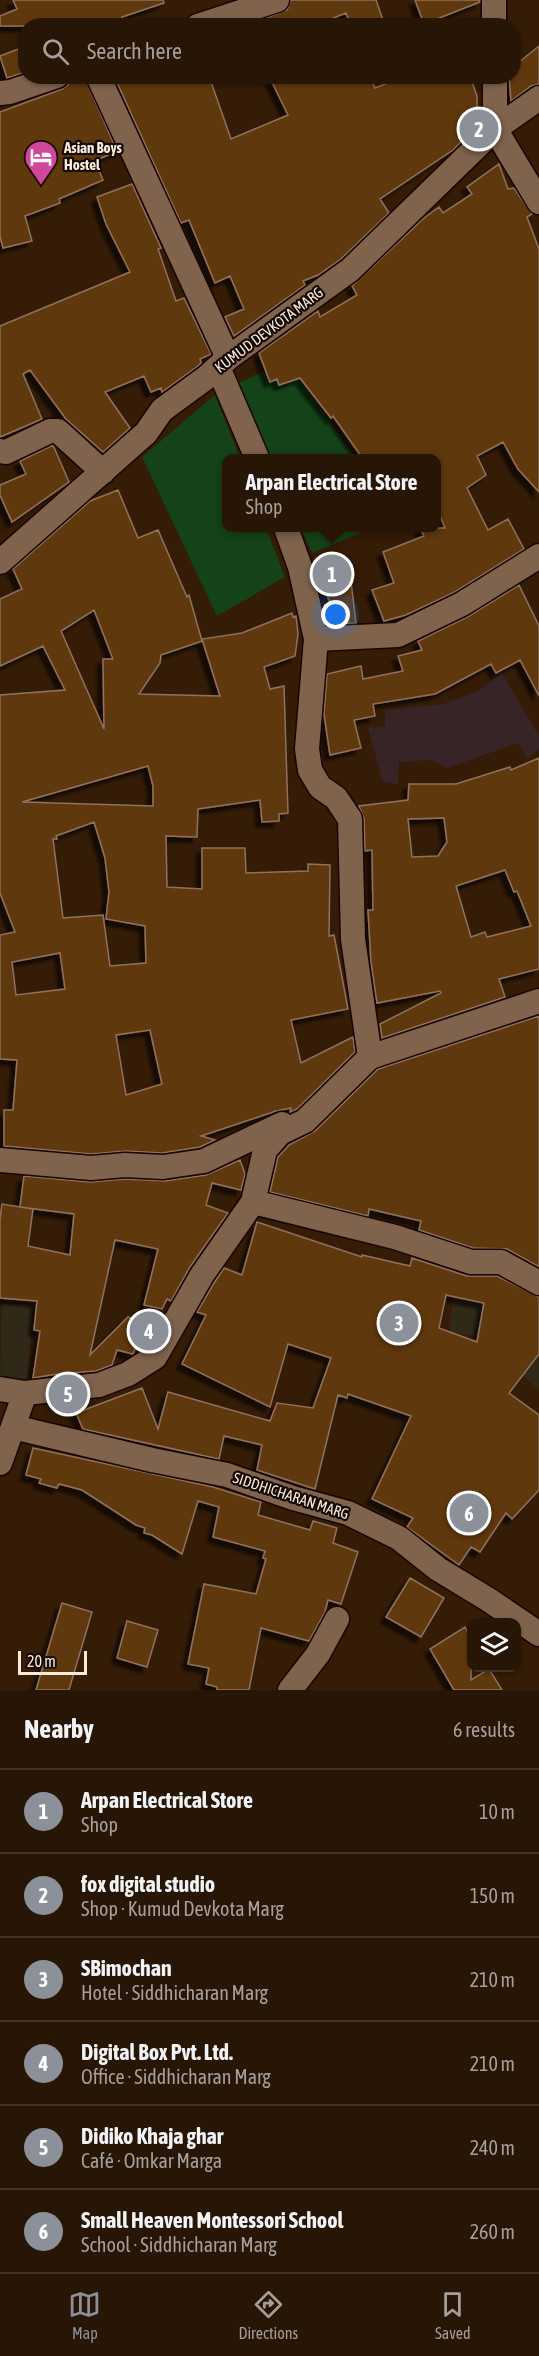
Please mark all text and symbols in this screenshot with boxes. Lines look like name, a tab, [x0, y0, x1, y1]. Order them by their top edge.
search box	[18, 18, 521, 84]
icon: search	[39, 35, 72, 68]
text: Search here	[87, 38, 182, 64]
pin: 2	[460, 106, 498, 152]
hotel icon: Asian Boys Hostel	[23, 139, 59, 186]
place label: Asian Boys Hostel	[63, 139, 123, 173]
street label: KUMUD DEVKOTA MARG	[211, 283, 326, 376]
popup	[222, 454, 441, 532]
text: Arpan Electrical Store	[246, 469, 417, 495]
text: Shop	[246, 495, 283, 518]
pin: 1	[312, 552, 352, 596]
your location	[321, 600, 350, 629]
pin: 3	[380, 1300, 418, 1346]
pin: 4	[130, 1308, 168, 1354]
pin: 5	[48, 1372, 88, 1416]
street label: SIDDHICHARAN MARG	[231, 1469, 351, 1522]
pin: 6	[450, 1490, 488, 1536]
map controls	[467, 1618, 521, 1672]
button: layers	[467, 1618, 521, 1672]
scale bar	[18, 1648, 87, 1676]
text: 20 m	[27, 1652, 56, 1670]
text: Nearby	[24, 1714, 94, 1744]
text: 6 results	[453, 1718, 515, 1741]
text: Arpan Electrical Store	[81, 1787, 253, 1813]
text: 1	[39, 1800, 48, 1823]
text: 10 m	[479, 1800, 515, 1823]
text: Shop	[81, 1813, 118, 1836]
text: fox digital studio	[81, 1871, 215, 1897]
text: 2	[39, 1884, 48, 1907]
text: 150 m	[470, 1884, 515, 1907]
text: Shop · Kumud Devkota Marg	[81, 1897, 284, 1920]
text: SBimochan	[81, 1955, 172, 1981]
text: 3	[39, 1968, 48, 1991]
text: 210 m	[470, 1968, 515, 1991]
text: Hotel · Siddhicharan Marg	[81, 1981, 268, 2004]
text: Digital Box Pvt. Ltd.	[81, 2039, 233, 2065]
text: 4	[39, 2052, 48, 2075]
text: 210 m	[470, 2052, 515, 2075]
text: Office · Siddhicharan Marg	[81, 2065, 271, 2088]
text: Didiko Khaja ghar	[81, 2123, 223, 2149]
text: 5	[39, 2136, 48, 2159]
text: 240 m	[470, 2136, 515, 2159]
text: Café · Omkar Marga	[81, 2149, 222, 2172]
text: Small Heaven Montessori School	[81, 2207, 343, 2233]
text: 6	[39, 2220, 48, 2243]
text: 260 m	[470, 2220, 515, 2243]
text: School · Siddhicharan Marg	[81, 2233, 277, 2256]
tab: Map	[68, 2288, 101, 2342]
tab: Directions	[238, 2288, 298, 2342]
tab: Saved	[435, 2288, 470, 2342]

